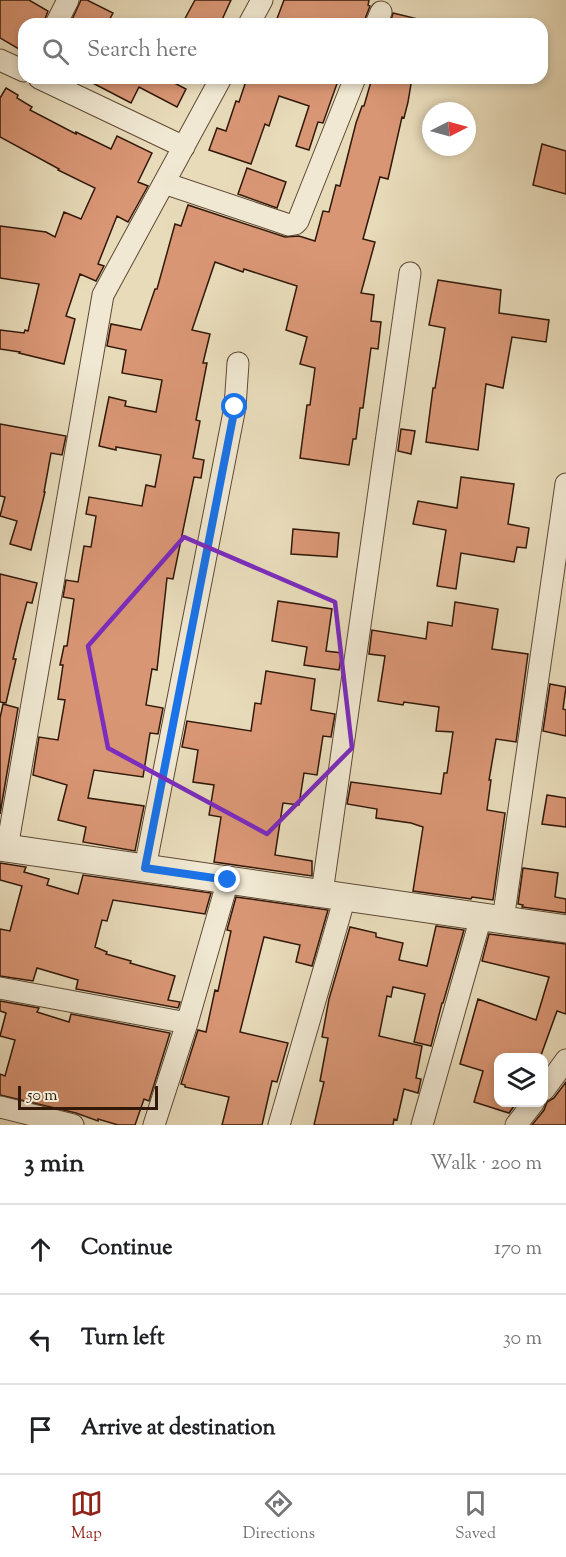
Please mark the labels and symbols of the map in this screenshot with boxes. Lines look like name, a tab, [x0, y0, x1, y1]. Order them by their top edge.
north arrow	[422, 102, 476, 156]
route start	[221, 393, 247, 419]
route end	[214, 866, 240, 892]
scale bar	[18, 1083, 158, 1110]

